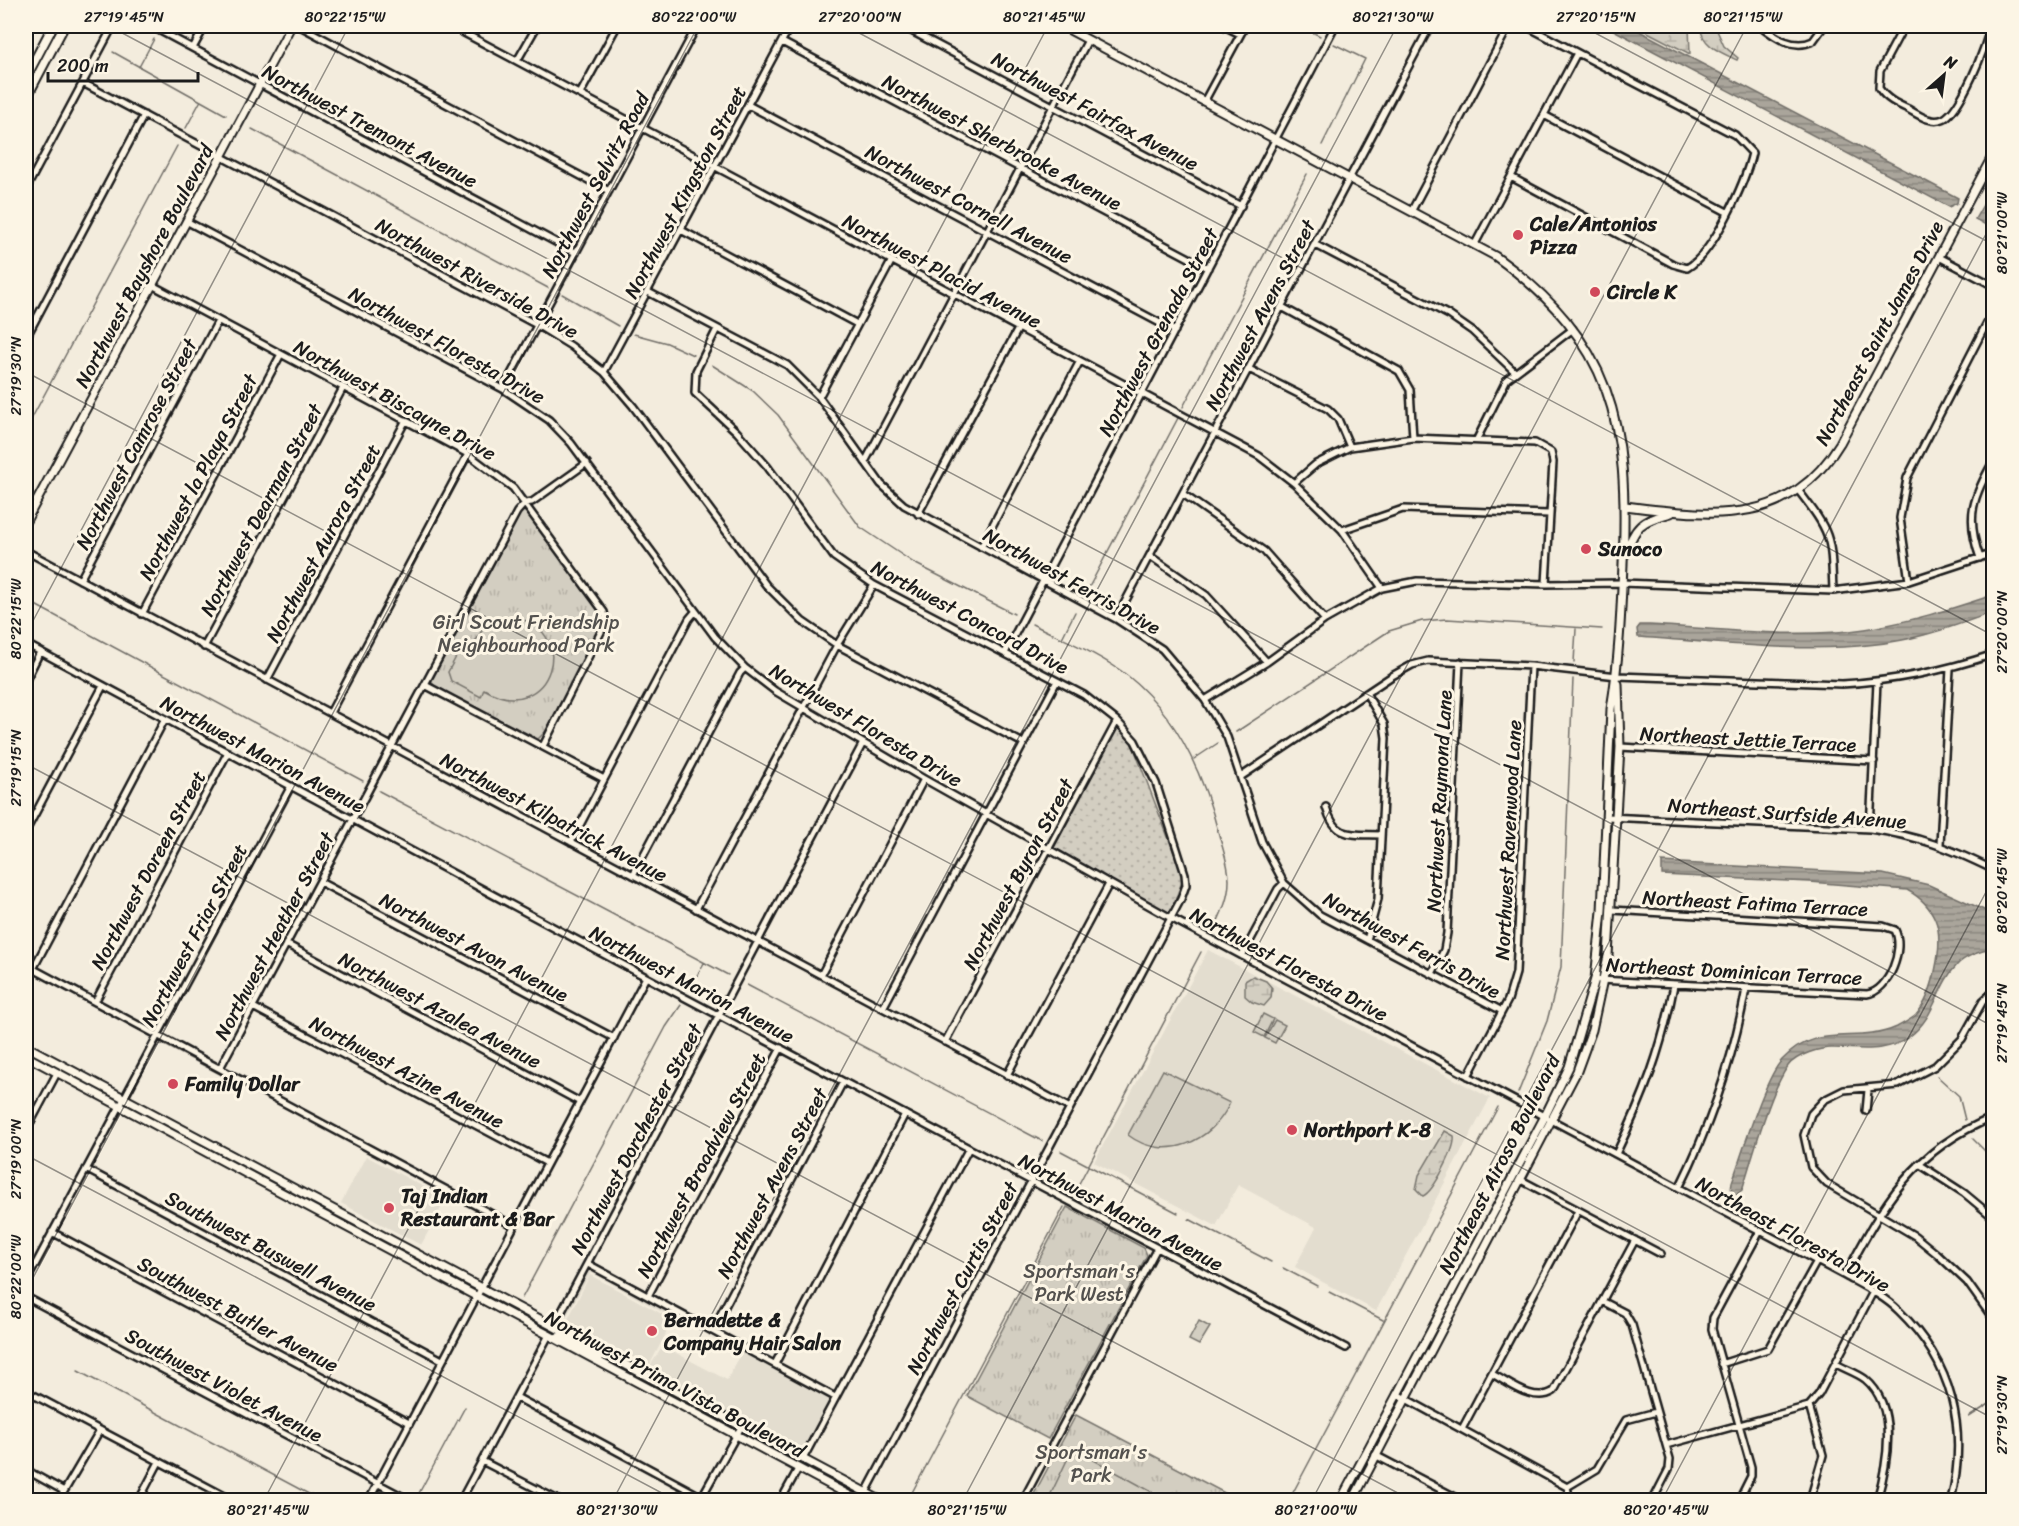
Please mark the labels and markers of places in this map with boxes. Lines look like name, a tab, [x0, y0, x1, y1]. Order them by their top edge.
place label: Cale/Antonios Pizza	[1529, 207, 1657, 265]
marker: Cale/Antonios Pizza	[1511, 228, 1525, 242]
place label: Circle K	[1606, 275, 1678, 310]
marker: Circle K	[1588, 285, 1602, 299]
place label: Sunoco	[1597, 532, 1662, 567]
marker: Sunoco	[1579, 542, 1593, 556]
place label: Family Dollar	[184, 1067, 301, 1102]
marker: Family Dollar	[166, 1077, 180, 1091]
place label: Northport K-8	[1303, 1113, 1432, 1148]
marker: Northport K-8	[1285, 1123, 1299, 1137]
place label: Taj Indian Restaurant & Bar	[400, 1179, 556, 1237]
marker: Taj Indian Restaurant & Bar	[382, 1201, 396, 1215]
place label: Bernadette & Company Hair Salon	[663, 1303, 841, 1361]
marker: Bernadette & Company Hair Salon	[645, 1324, 659, 1338]

